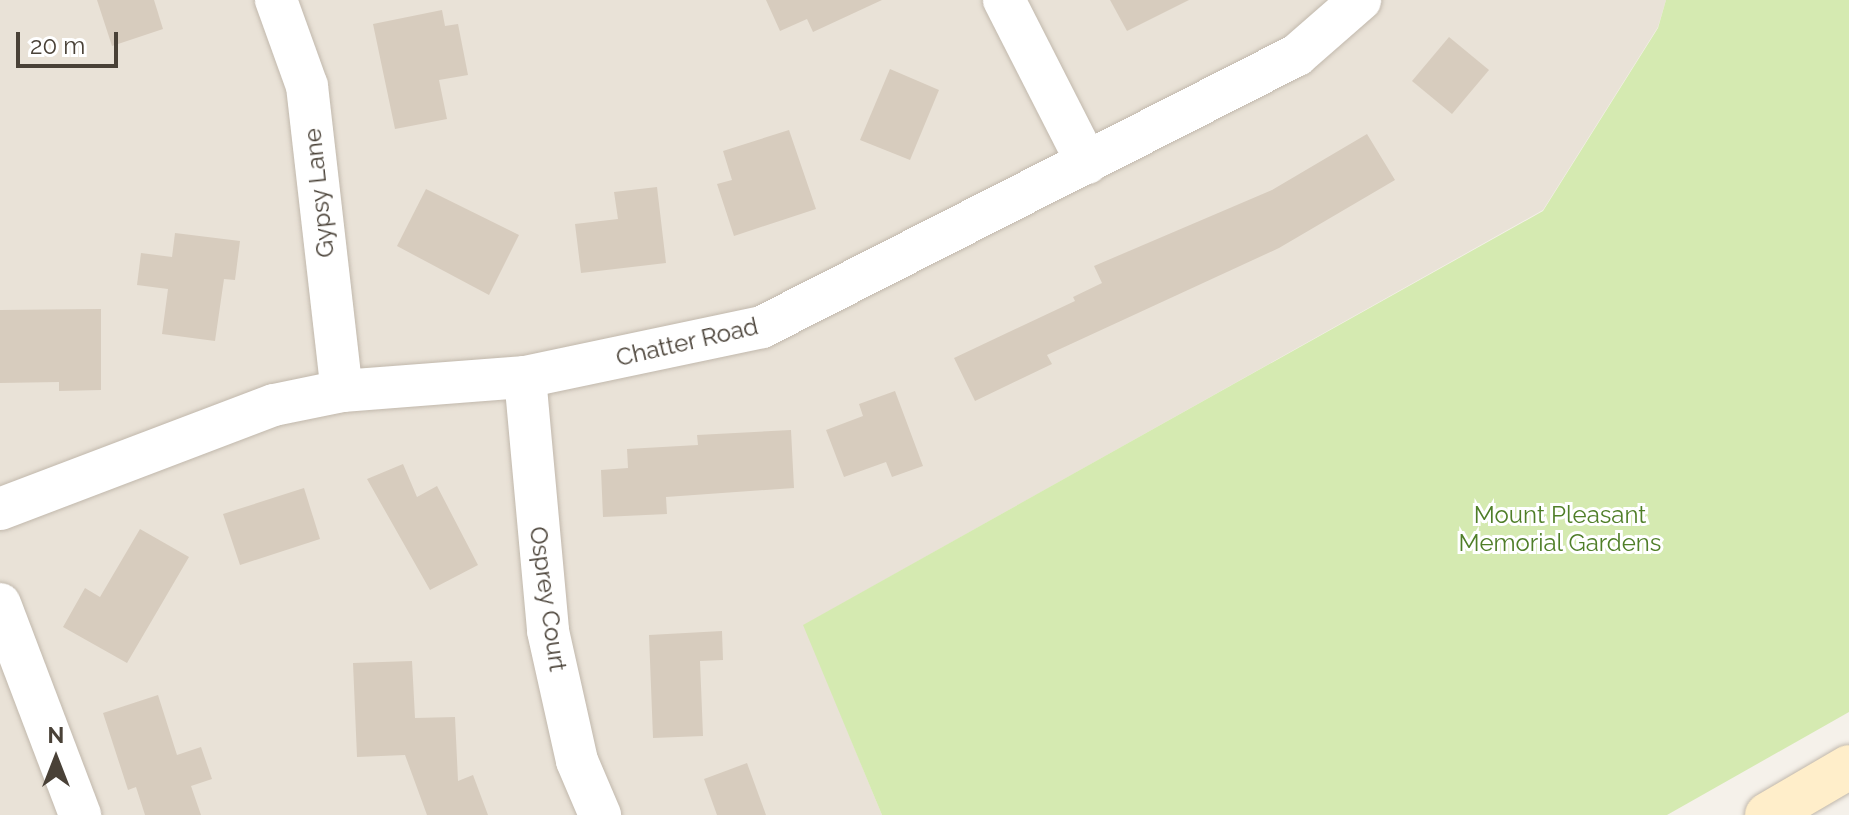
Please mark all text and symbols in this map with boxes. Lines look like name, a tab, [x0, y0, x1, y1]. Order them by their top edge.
scale bar	[20, 16, 122, 66]
text: 20 m	[30, 31, 85, 60]
street label: Gypsy Lane	[298, 127, 340, 259]
street label: Chatter Road	[613, 312, 761, 372]
park label: Mount Pleasant Memorial Gardens	[1458, 501, 1662, 557]
street label: Osprey Court	[524, 524, 572, 674]
north arrow	[16, 719, 96, 799]
text: N	[48, 722, 64, 748]

